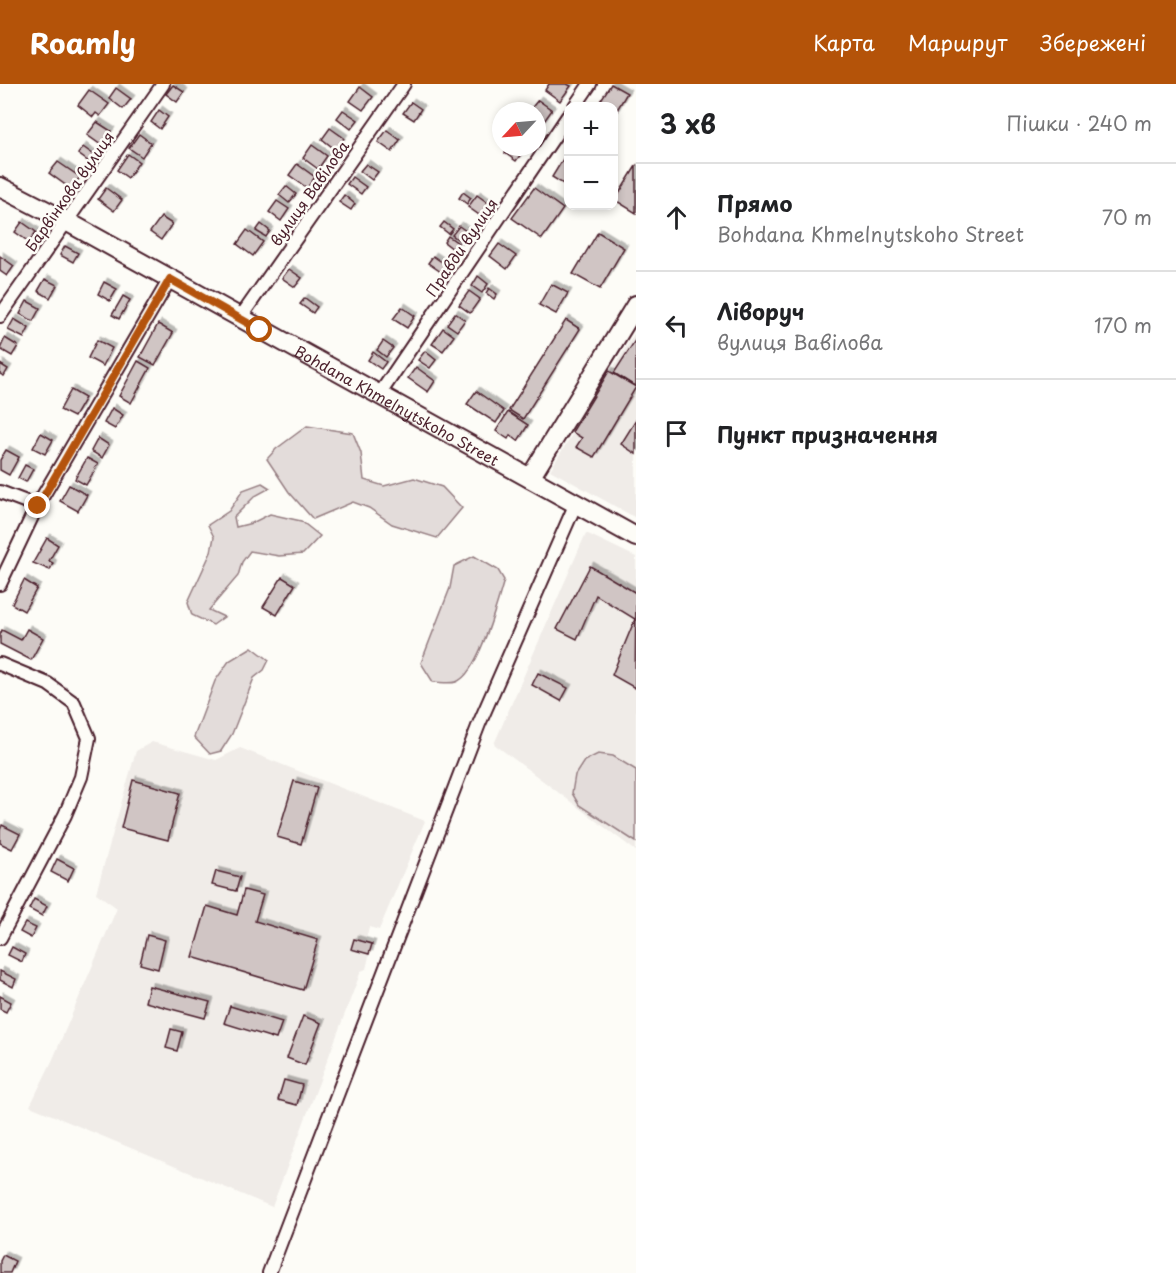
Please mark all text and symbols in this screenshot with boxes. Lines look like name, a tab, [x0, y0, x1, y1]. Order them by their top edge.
text: Roamly	[30, 21, 136, 64]
text: Карта	[813, 26, 875, 58]
text: Маршрут	[908, 26, 1007, 58]
text: Збережені	[1040, 26, 1146, 58]
north arrow	[492, 102, 546, 156]
map controls	[564, 102, 618, 210]
button: +	[564, 102, 618, 156]
text: 3 хв	[660, 104, 716, 143]
text: Пішки · 240 m	[1007, 108, 1152, 138]
street label: Барвінкова вулиця	[19, 126, 119, 256]
street label: вулиця Вавілова	[264, 135, 354, 250]
button: −	[564, 156, 618, 210]
text: Прямо	[717, 186, 792, 219]
street label: Правди вулиця	[419, 193, 503, 301]
icon: ahead	[660, 201, 693, 234]
text: 70 m	[1102, 202, 1152, 232]
text: Bohdana Khmelnytskoho Street	[717, 219, 1024, 249]
text: Ліворуч	[717, 294, 804, 327]
icon: left	[660, 309, 693, 342]
text: 170 m	[1094, 310, 1152, 340]
route start	[246, 316, 272, 342]
text: вулиця Вавілова	[717, 327, 883, 357]
street label: Bohdana Khmelnytskoho Street	[291, 339, 504, 471]
icon: arrive	[660, 417, 693, 450]
text: Пункт призначення	[717, 417, 938, 450]
route end	[24, 492, 50, 518]

